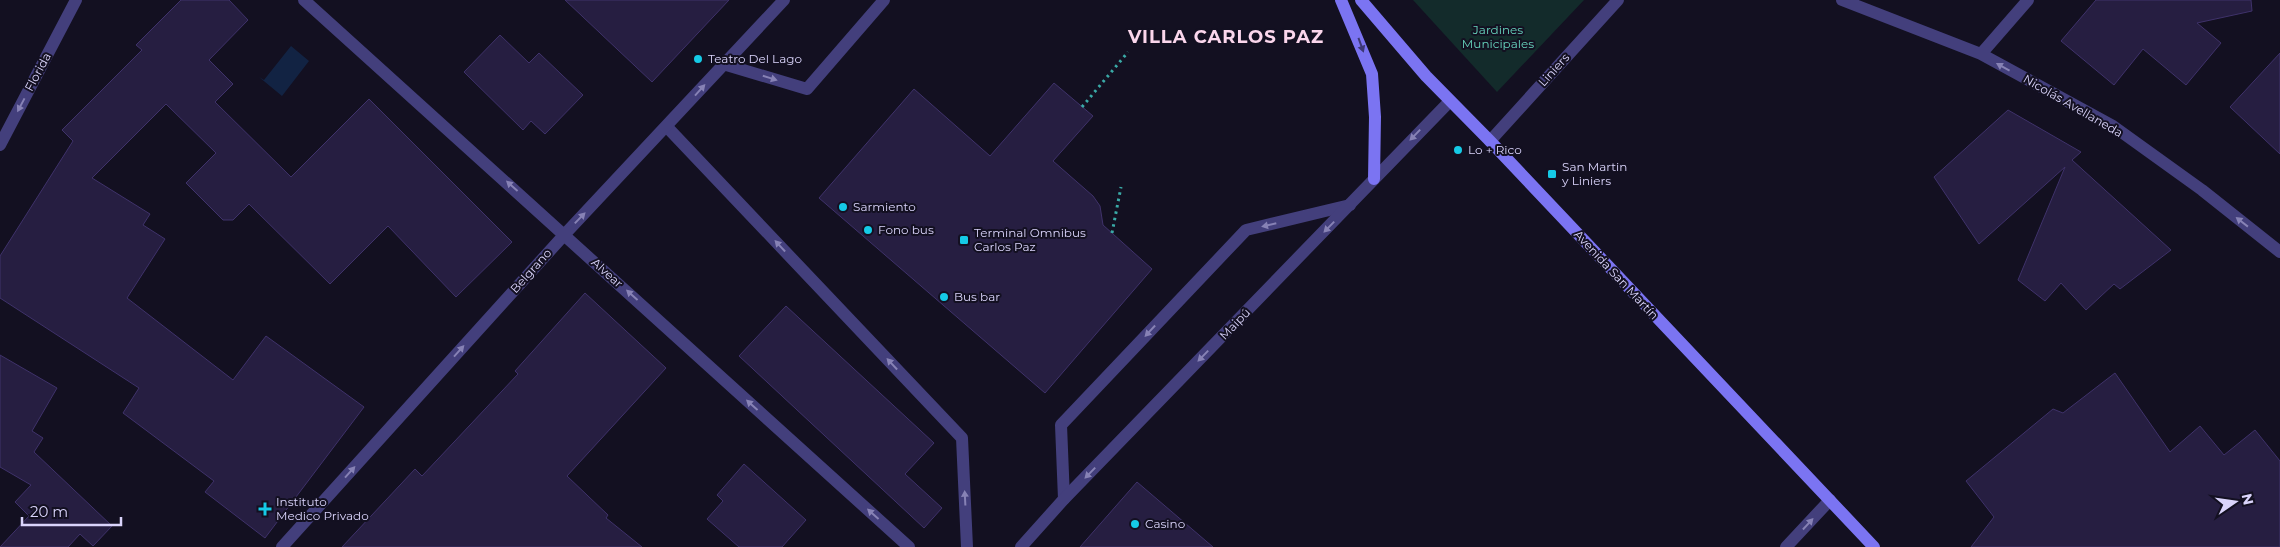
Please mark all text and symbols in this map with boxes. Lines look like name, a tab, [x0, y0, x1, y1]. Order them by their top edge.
park label: Jardines Municipales	[1462, 22, 1534, 51]
district label: VILLA CARLOS PAZ	[1127, 26, 1324, 48]
one-way arrow	[1357, 38, 1365, 52]
street label: Florida	[21, 50, 54, 94]
street label: Liniers	[1535, 50, 1573, 89]
place label: Teatro Del Lago	[708, 51, 802, 66]
marker: Teatro Del Lago	[692, 53, 704, 65]
one-way arrow	[1997, 62, 2010, 71]
street label: Nicolás Avellaneda	[2021, 71, 2126, 140]
one-way arrow	[763, 74, 778, 82]
one-way arrow	[694, 85, 706, 97]
one-way arrow	[17, 98, 25, 112]
one-way arrow	[1409, 129, 1421, 141]
place label: Lo + Rico	[1468, 142, 1522, 157]
marker: Lo + Rico	[1452, 144, 1464, 156]
place label: San Martin y Liniers	[1561, 159, 1627, 188]
marker: San Martin y Liniers	[1546, 168, 1558, 180]
one-way arrow	[505, 181, 518, 192]
place label: Sarmiento	[853, 199, 916, 214]
marker: Sarmiento	[837, 201, 849, 213]
one-way arrow	[574, 213, 586, 225]
one-way arrow	[2236, 216, 2249, 227]
one-way arrow	[1261, 221, 1276, 229]
one-way arrow	[1323, 221, 1335, 233]
place label: Fono bus	[878, 222, 934, 237]
marker: Fono bus	[862, 224, 874, 236]
place label: Terminal Omnibus Carlos Paz	[974, 225, 1086, 254]
street label: Avenida San Martín	[1571, 227, 1662, 323]
marker: Terminal Omnibus Carlos Paz	[958, 234, 970, 246]
one-way arrow	[774, 240, 786, 252]
street label: Belgrano	[507, 245, 555, 296]
street label: Alvear	[589, 255, 626, 291]
place label: Bus bar	[954, 289, 1000, 304]
one-way arrow	[626, 290, 639, 301]
marker: Bus bar	[938, 291, 950, 303]
street label: Maipú	[1216, 305, 1253, 343]
one-way arrow	[1144, 325, 1156, 337]
one-way arrow	[453, 346, 465, 358]
one-way arrow	[1197, 350, 1209, 362]
one-way arrow	[886, 358, 898, 370]
one-way arrow	[747, 399, 759, 411]
one-way arrow	[344, 466, 356, 478]
one-way arrow	[1084, 466, 1096, 478]
north arrow	[2210, 477, 2260, 527]
one-way arrow	[960, 490, 968, 506]
text: N	[2238, 492, 2258, 507]
scale bar	[22, 494, 121, 526]
place label: Instituto Medico Privado	[276, 494, 369, 523]
text: 20 m	[30, 502, 68, 521]
marker: Instituto Medico Privado	[258, 502, 272, 516]
one-way arrow	[867, 508, 879, 520]
place label: Casino	[1145, 516, 1185, 531]
marker: Casino	[1129, 518, 1141, 530]
one-way arrow	[1802, 518, 1814, 530]

